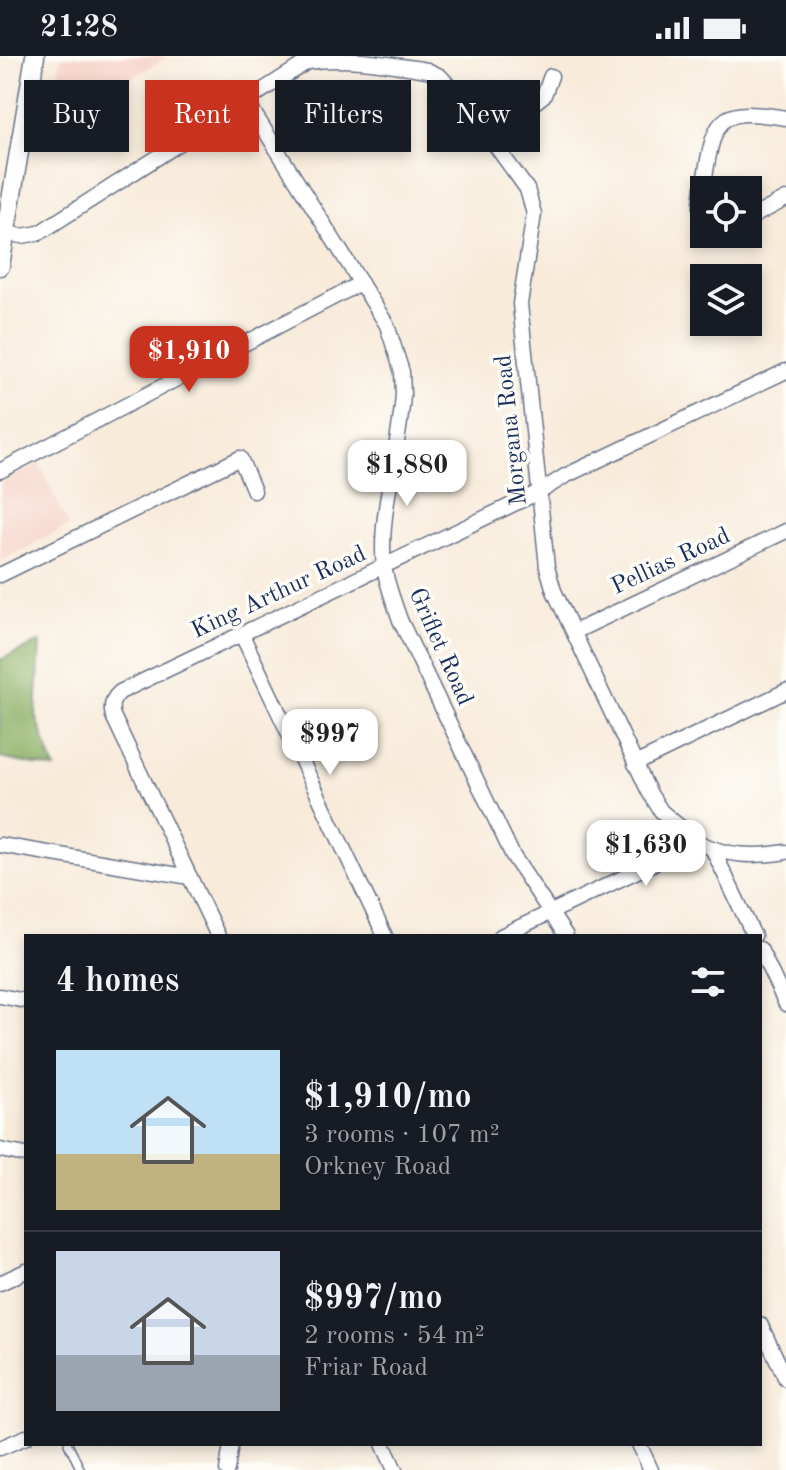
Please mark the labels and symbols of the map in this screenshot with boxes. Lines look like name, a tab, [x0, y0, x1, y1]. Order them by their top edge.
pin: $1,910	[124, 326, 254, 394]
street label: Morgana Road	[492, 353, 532, 507]
pin: $1,880	[342, 440, 472, 508]
street label: Pellias Road	[608, 524, 734, 600]
street label: King Arthur Road	[188, 542, 370, 644]
street label: Griflet Road	[403, 585, 477, 709]
pin: $997	[283, 709, 377, 777]
pin: $1,630	[581, 820, 711, 888]

